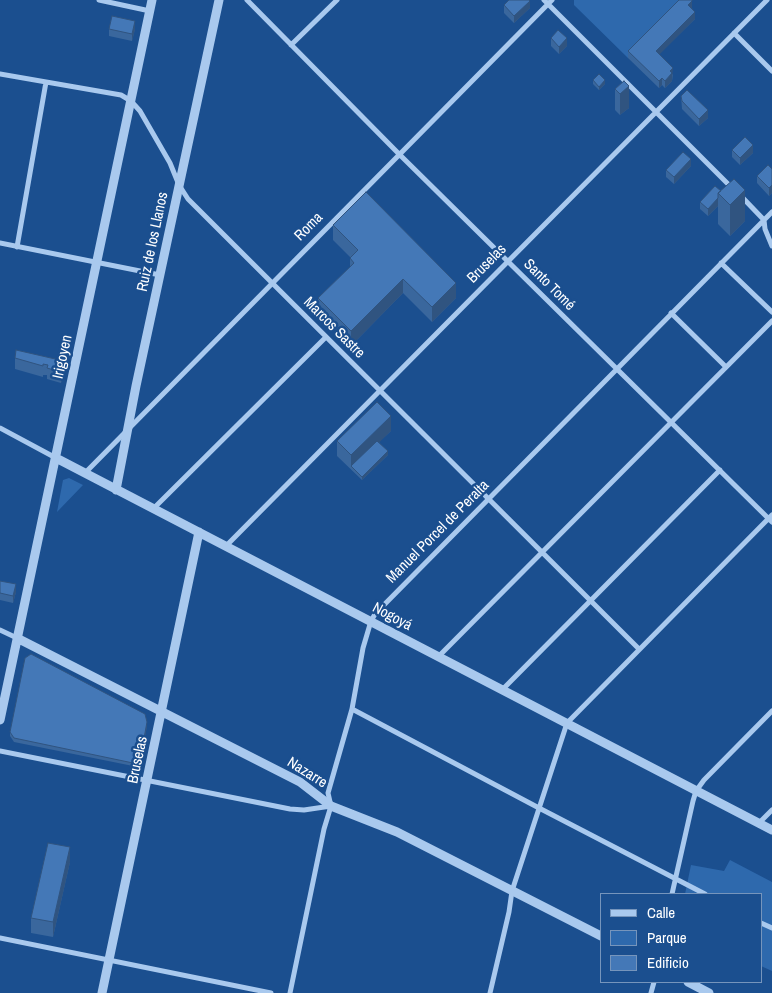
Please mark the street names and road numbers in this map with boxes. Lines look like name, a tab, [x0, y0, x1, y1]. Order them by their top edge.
street label: Ruiz de los Llanos	[134, 191, 172, 293]
street label: Roma	[291, 209, 327, 245]
street label: Bruselas	[464, 241, 510, 287]
street label: Santo Tomé	[519, 255, 579, 315]
street label: Marcos Sastre	[300, 294, 368, 362]
street label: Irigoyen	[50, 333, 76, 381]
street label: Manuel Porcel de Peralta	[383, 477, 493, 587]
street label: Nogoyá	[369, 599, 415, 635]
street label: Bruselas	[124, 735, 152, 785]
street label: Nazarre	[284, 754, 330, 792]

